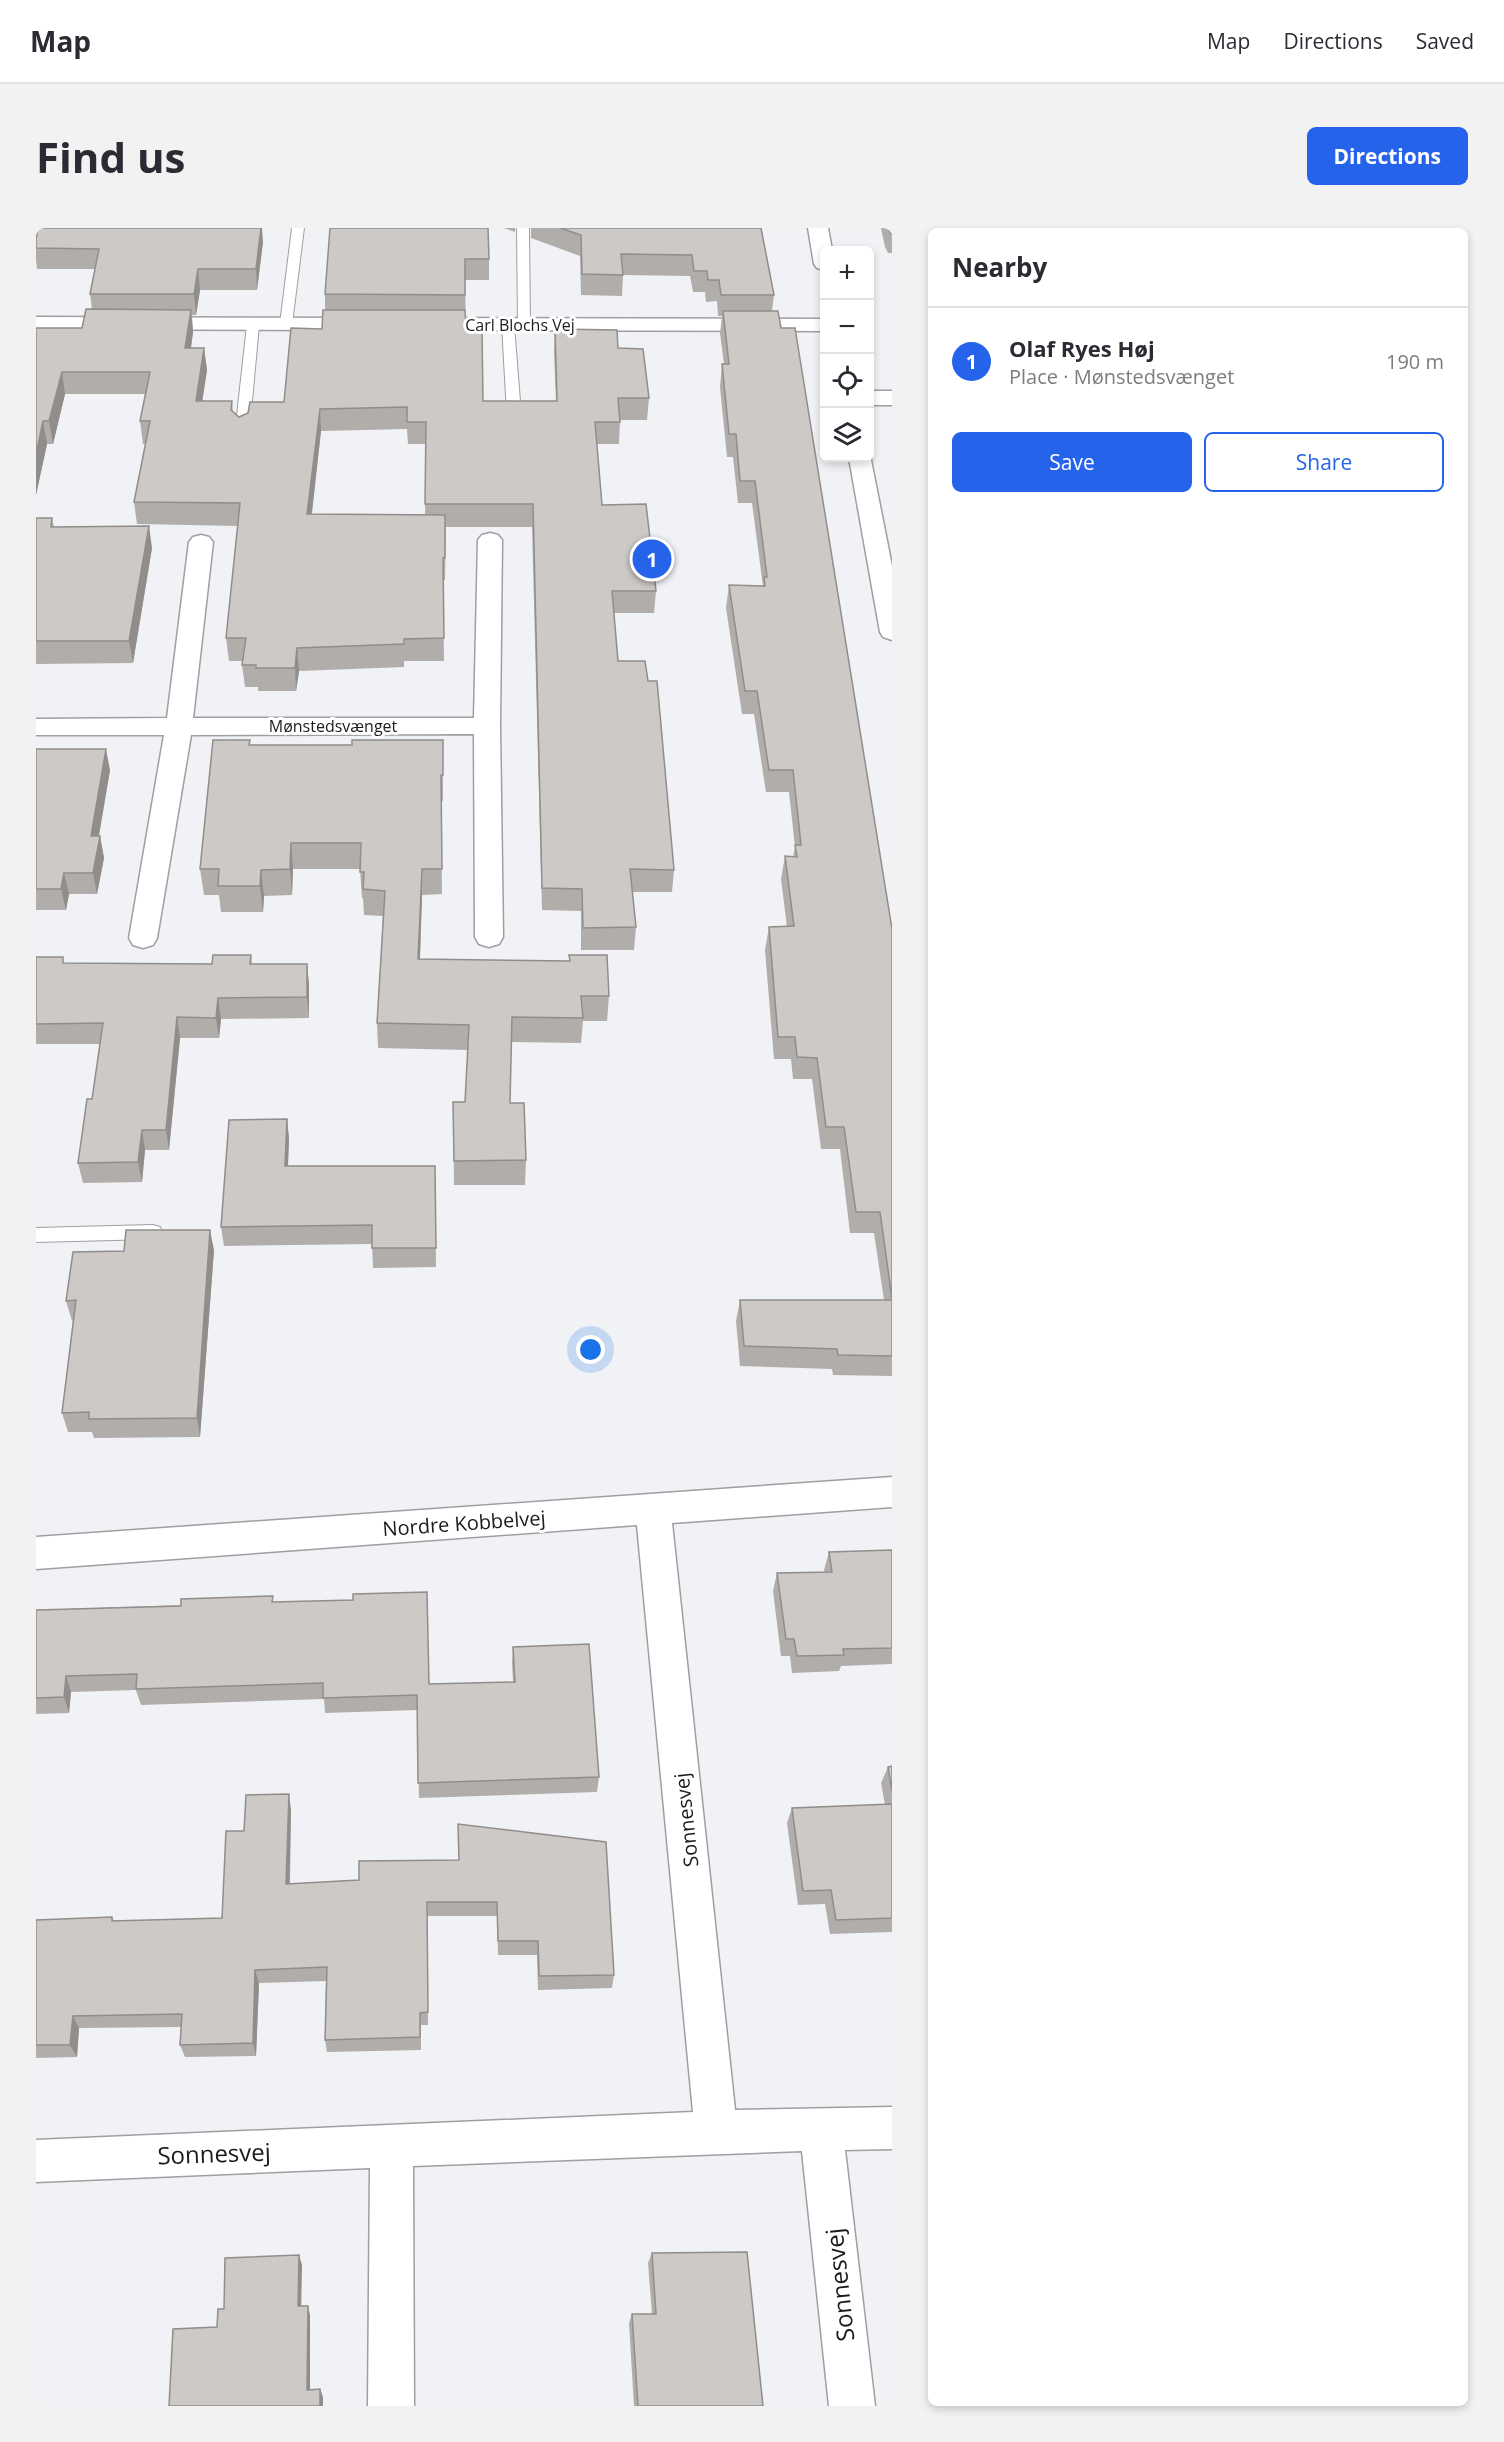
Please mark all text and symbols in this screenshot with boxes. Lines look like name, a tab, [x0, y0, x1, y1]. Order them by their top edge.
text: Map	[30, 22, 91, 60]
text: Map	[1207, 27, 1250, 55]
text: Directions	[1283, 27, 1383, 55]
text: Saved	[1416, 27, 1474, 55]
button: Directions	[1307, 127, 1468, 185]
text: Find us	[36, 128, 185, 185]
map controls	[820, 246, 874, 462]
button: +	[820, 246, 874, 300]
text: Nearby	[952, 249, 1047, 285]
button: −	[820, 300, 874, 354]
street label: Carl Blochs Vej	[465, 314, 575, 336]
text: Olaf Ryes Høj	[1009, 333, 1155, 363]
text: 1	[966, 348, 977, 375]
text: 190 m	[1386, 348, 1444, 375]
button: locate	[820, 354, 874, 408]
text: Place · Mønstedsvænget	[1009, 363, 1234, 390]
button: layers	[820, 408, 874, 462]
button: Save	[952, 432, 1192, 492]
button: Share	[1204, 432, 1444, 492]
pin: 1	[632, 536, 672, 582]
street label: Mønstedsvænget	[269, 715, 398, 737]
your location	[576, 1335, 605, 1364]
street label: Nordre Kobbelvej	[382, 1504, 546, 1542]
street label: Sonnesvej	[668, 1772, 704, 1868]
street label: Sonnesvej	[157, 2135, 271, 2171]
street label: Sonnesvej	[817, 2227, 861, 2343]

